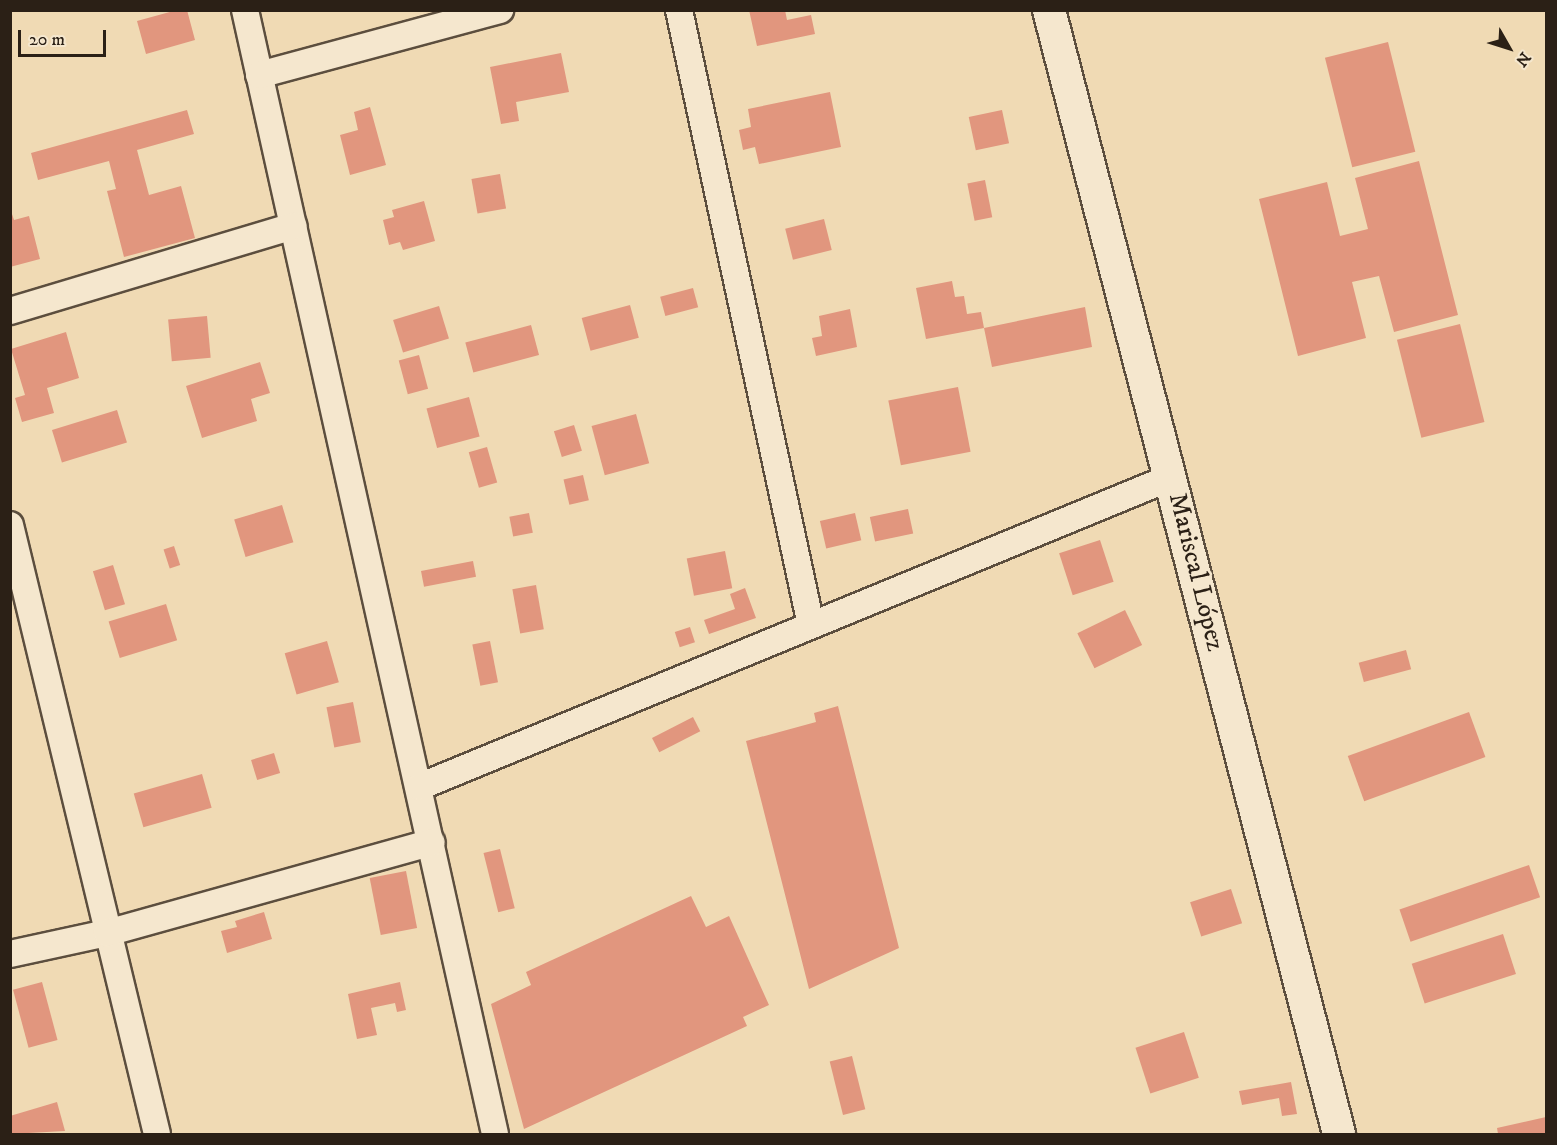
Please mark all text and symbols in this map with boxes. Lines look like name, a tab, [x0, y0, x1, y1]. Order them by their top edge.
scale bar	[21, 18, 110, 56]
north arrow	[1479, 18, 1539, 78]
text: 20 m	[29, 29, 65, 51]
text: N	[1511, 48, 1535, 71]
street label: Mariscal López	[1161, 490, 1231, 654]

